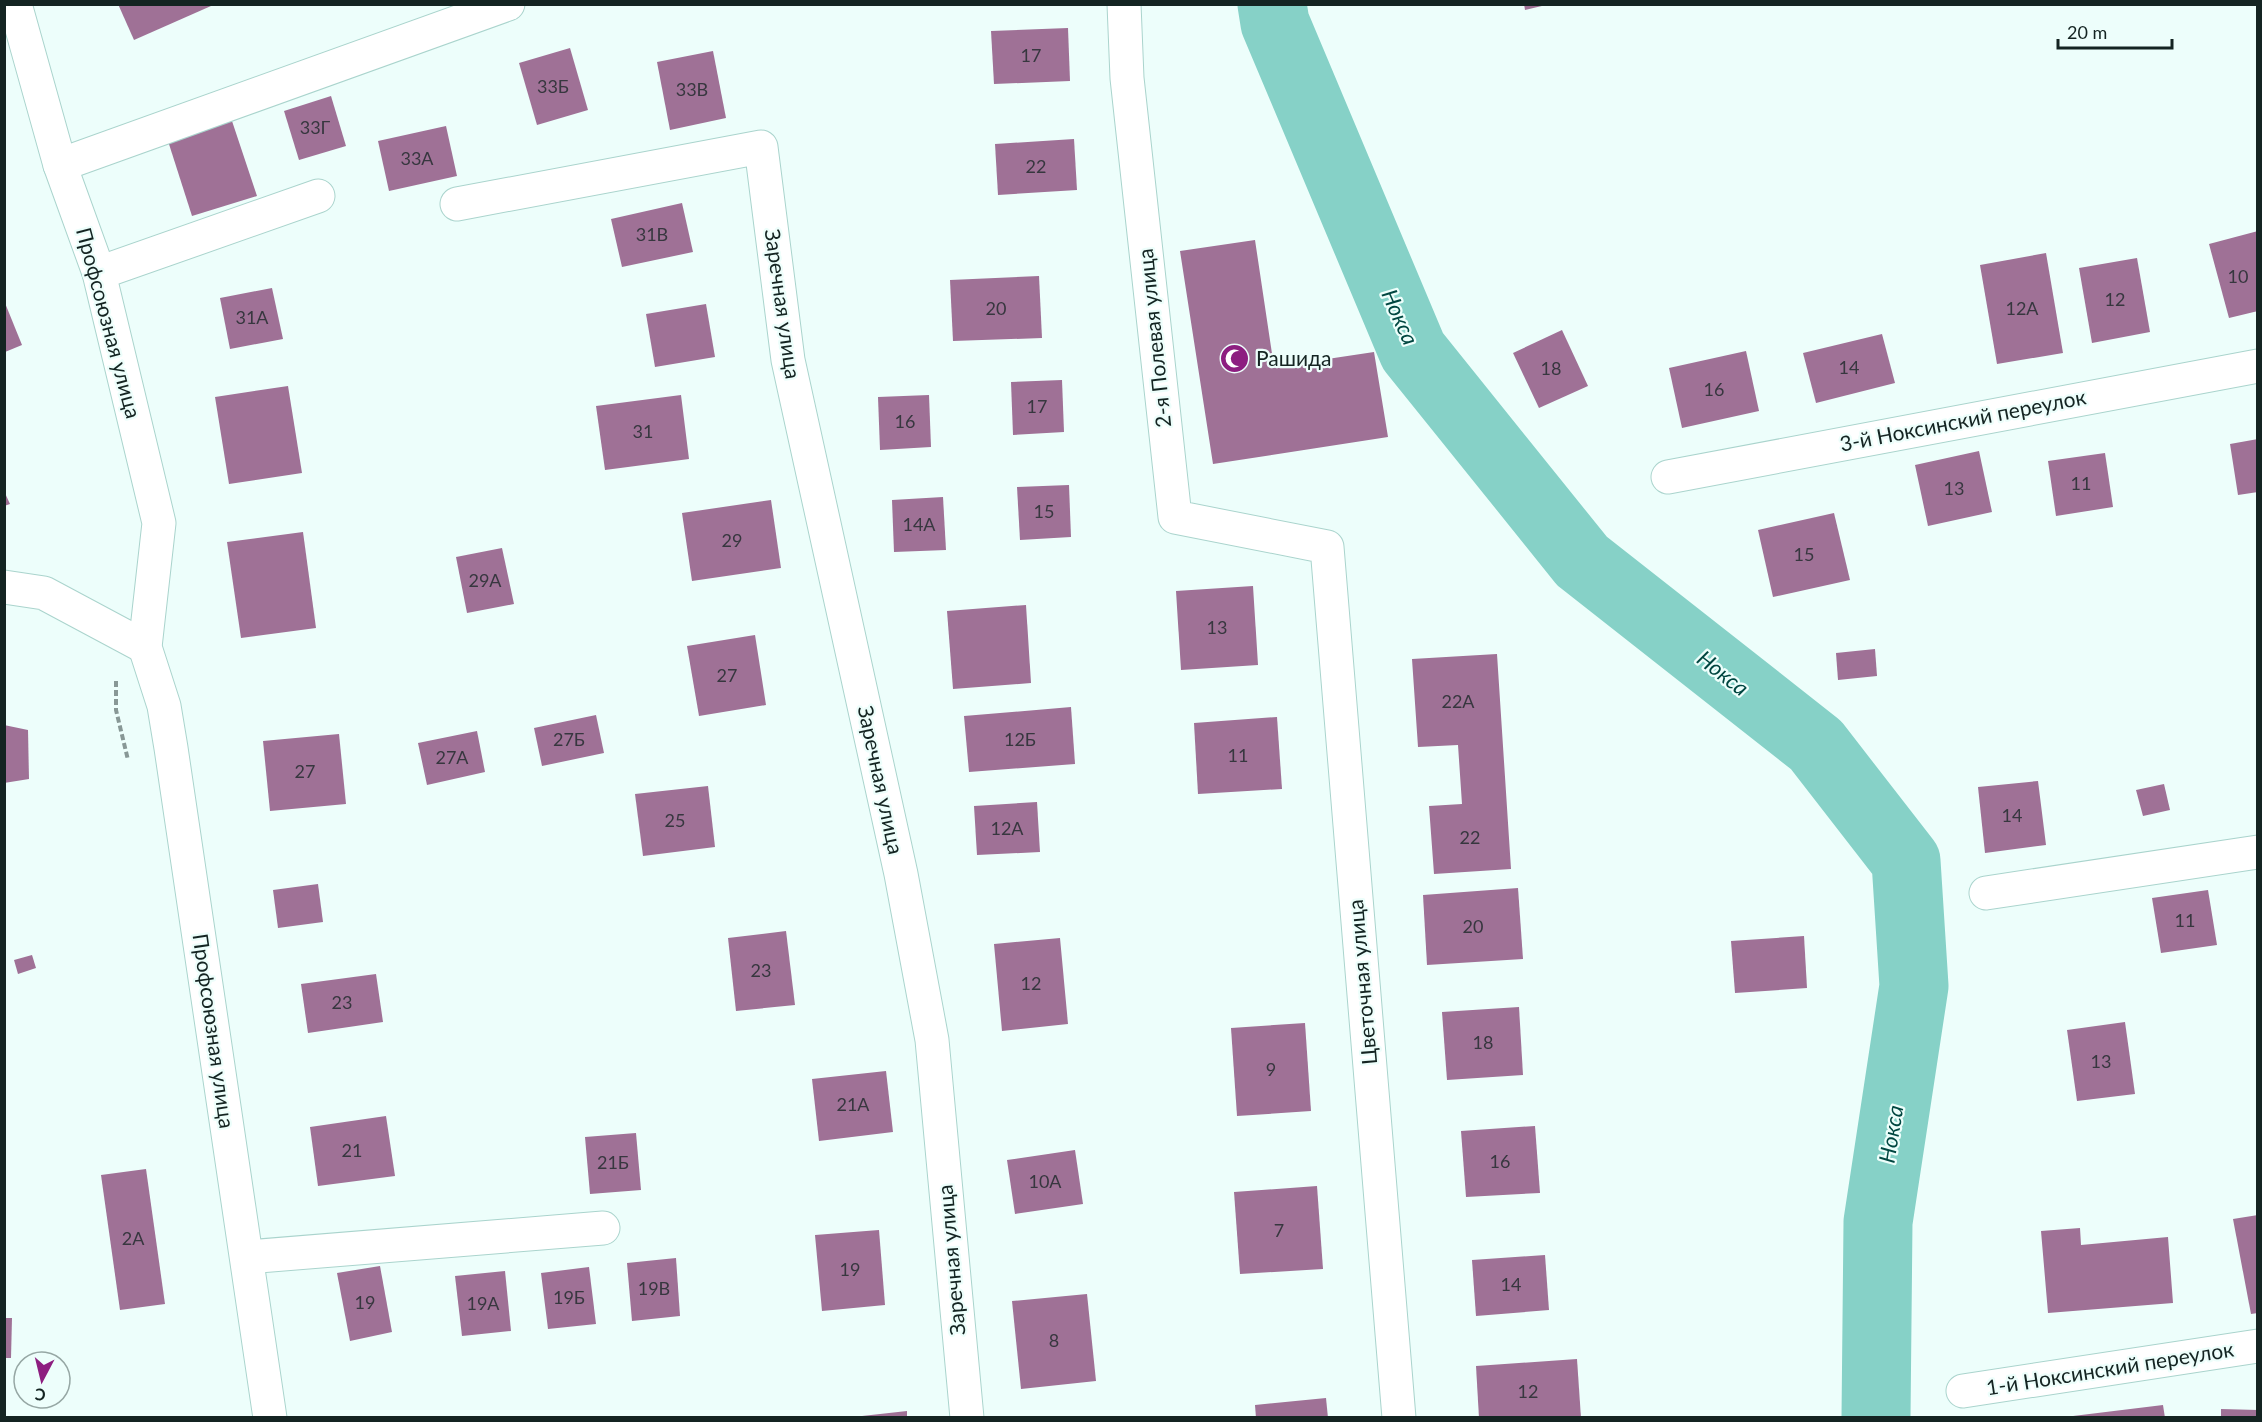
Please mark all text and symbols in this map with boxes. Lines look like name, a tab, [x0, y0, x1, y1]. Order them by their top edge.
scale bar	[2058, 12, 2172, 50]
text: 20 m	[2067, 21, 2107, 43]
house number: 17	[1021, 44, 1041, 66]
house number: 33Б	[537, 75, 569, 97]
house number: 33В	[676, 78, 708, 100]
house number: 33Г	[300, 116, 331, 138]
house number: 33А	[400, 147, 434, 169]
house number: 22	[1026, 155, 1046, 177]
house number: 31В	[636, 223, 668, 245]
street label: Профсоюзная улица	[72, 224, 147, 421]
street label: Заречная улица	[761, 227, 806, 380]
street label: 2-я Полевая улица	[1132, 247, 1175, 429]
house number: 10	[2228, 265, 2248, 287]
water label: Нокса	[1376, 285, 1425, 349]
house number: 12	[2105, 288, 2125, 310]
house number: 20	[986, 297, 1006, 319]
house number: 12А	[2005, 297, 2039, 319]
house number: 31А	[235, 306, 269, 328]
mosque icon: Рашида	[1219, 343, 1251, 375]
place label: Рашида	[1256, 345, 1331, 370]
house number: 14	[1839, 356, 1859, 378]
house number: 18	[1541, 357, 1561, 379]
house number: 16	[1704, 378, 1724, 400]
street label: 3-й Ноксинский переулок	[1837, 383, 2088, 456]
house number: 17	[1027, 395, 1047, 417]
house number: 16	[895, 410, 915, 432]
house number: 31	[633, 420, 653, 442]
house number: 11	[2071, 472, 2091, 494]
house number: 13	[1944, 477, 1964, 499]
house number: 15	[1034, 500, 1054, 522]
house number: 14А	[902, 513, 936, 535]
house number: 29	[722, 529, 742, 551]
house number: 15	[1794, 543, 1814, 565]
house number: 29А	[468, 569, 502, 591]
house number: 13	[1207, 616, 1227, 638]
water label: Нокса	[1692, 644, 1754, 701]
house number: 27	[717, 664, 737, 686]
house number: 22А	[1441, 690, 1475, 712]
street label: Заречная улица	[854, 703, 909, 856]
house number: 27Б	[553, 728, 585, 750]
house number: 12Б	[1004, 728, 1036, 750]
house number: 11	[1228, 744, 1248, 766]
house number: 27А	[435, 746, 469, 768]
house number: 27	[295, 760, 315, 782]
house number: 14	[2002, 804, 2022, 826]
house number: 25	[665, 809, 685, 831]
house number: 12А	[990, 817, 1024, 839]
house number: 22	[1460, 826, 1480, 848]
street label: Цветочная улица	[1342, 898, 1381, 1066]
house number: 11	[2175, 909, 2195, 931]
house number: 20	[1463, 915, 1483, 937]
street label: Профсоюзная улица	[188, 932, 241, 1130]
house number: 23	[751, 959, 771, 981]
house number: 12	[1021, 972, 1041, 994]
house number: 23	[332, 991, 352, 1013]
house number: 18	[1473, 1031, 1493, 1053]
house number: 13	[2091, 1050, 2111, 1072]
house number: 9	[1266, 1058, 1276, 1080]
house number: 21А	[836, 1093, 870, 1115]
water label: Нокса	[1873, 1103, 1908, 1165]
house number: 21	[342, 1139, 362, 1161]
house number: 16	[1490, 1150, 1510, 1172]
house number: 21Б	[597, 1151, 629, 1173]
house number: 10А	[1028, 1170, 1062, 1192]
street label: Заречная улица	[931, 1184, 970, 1337]
house number: 7	[1274, 1219, 1284, 1241]
house number: 2А	[122, 1227, 145, 1249]
house number: 19	[840, 1258, 860, 1280]
house number: 14	[1501, 1273, 1521, 1295]
house number: 19В	[638, 1277, 670, 1299]
house number: 19Б	[553, 1286, 585, 1308]
house number: 19	[355, 1291, 375, 1313]
house number: 19А	[466, 1292, 500, 1314]
house number: 8	[1049, 1329, 1059, 1351]
street label: 1-й Ноксинский переулок	[1984, 1336, 2235, 1399]
north arrow	[12, 1350, 72, 1410]
house number: 12	[1518, 1380, 1538, 1402]
text: С	[33, 1385, 47, 1405]

